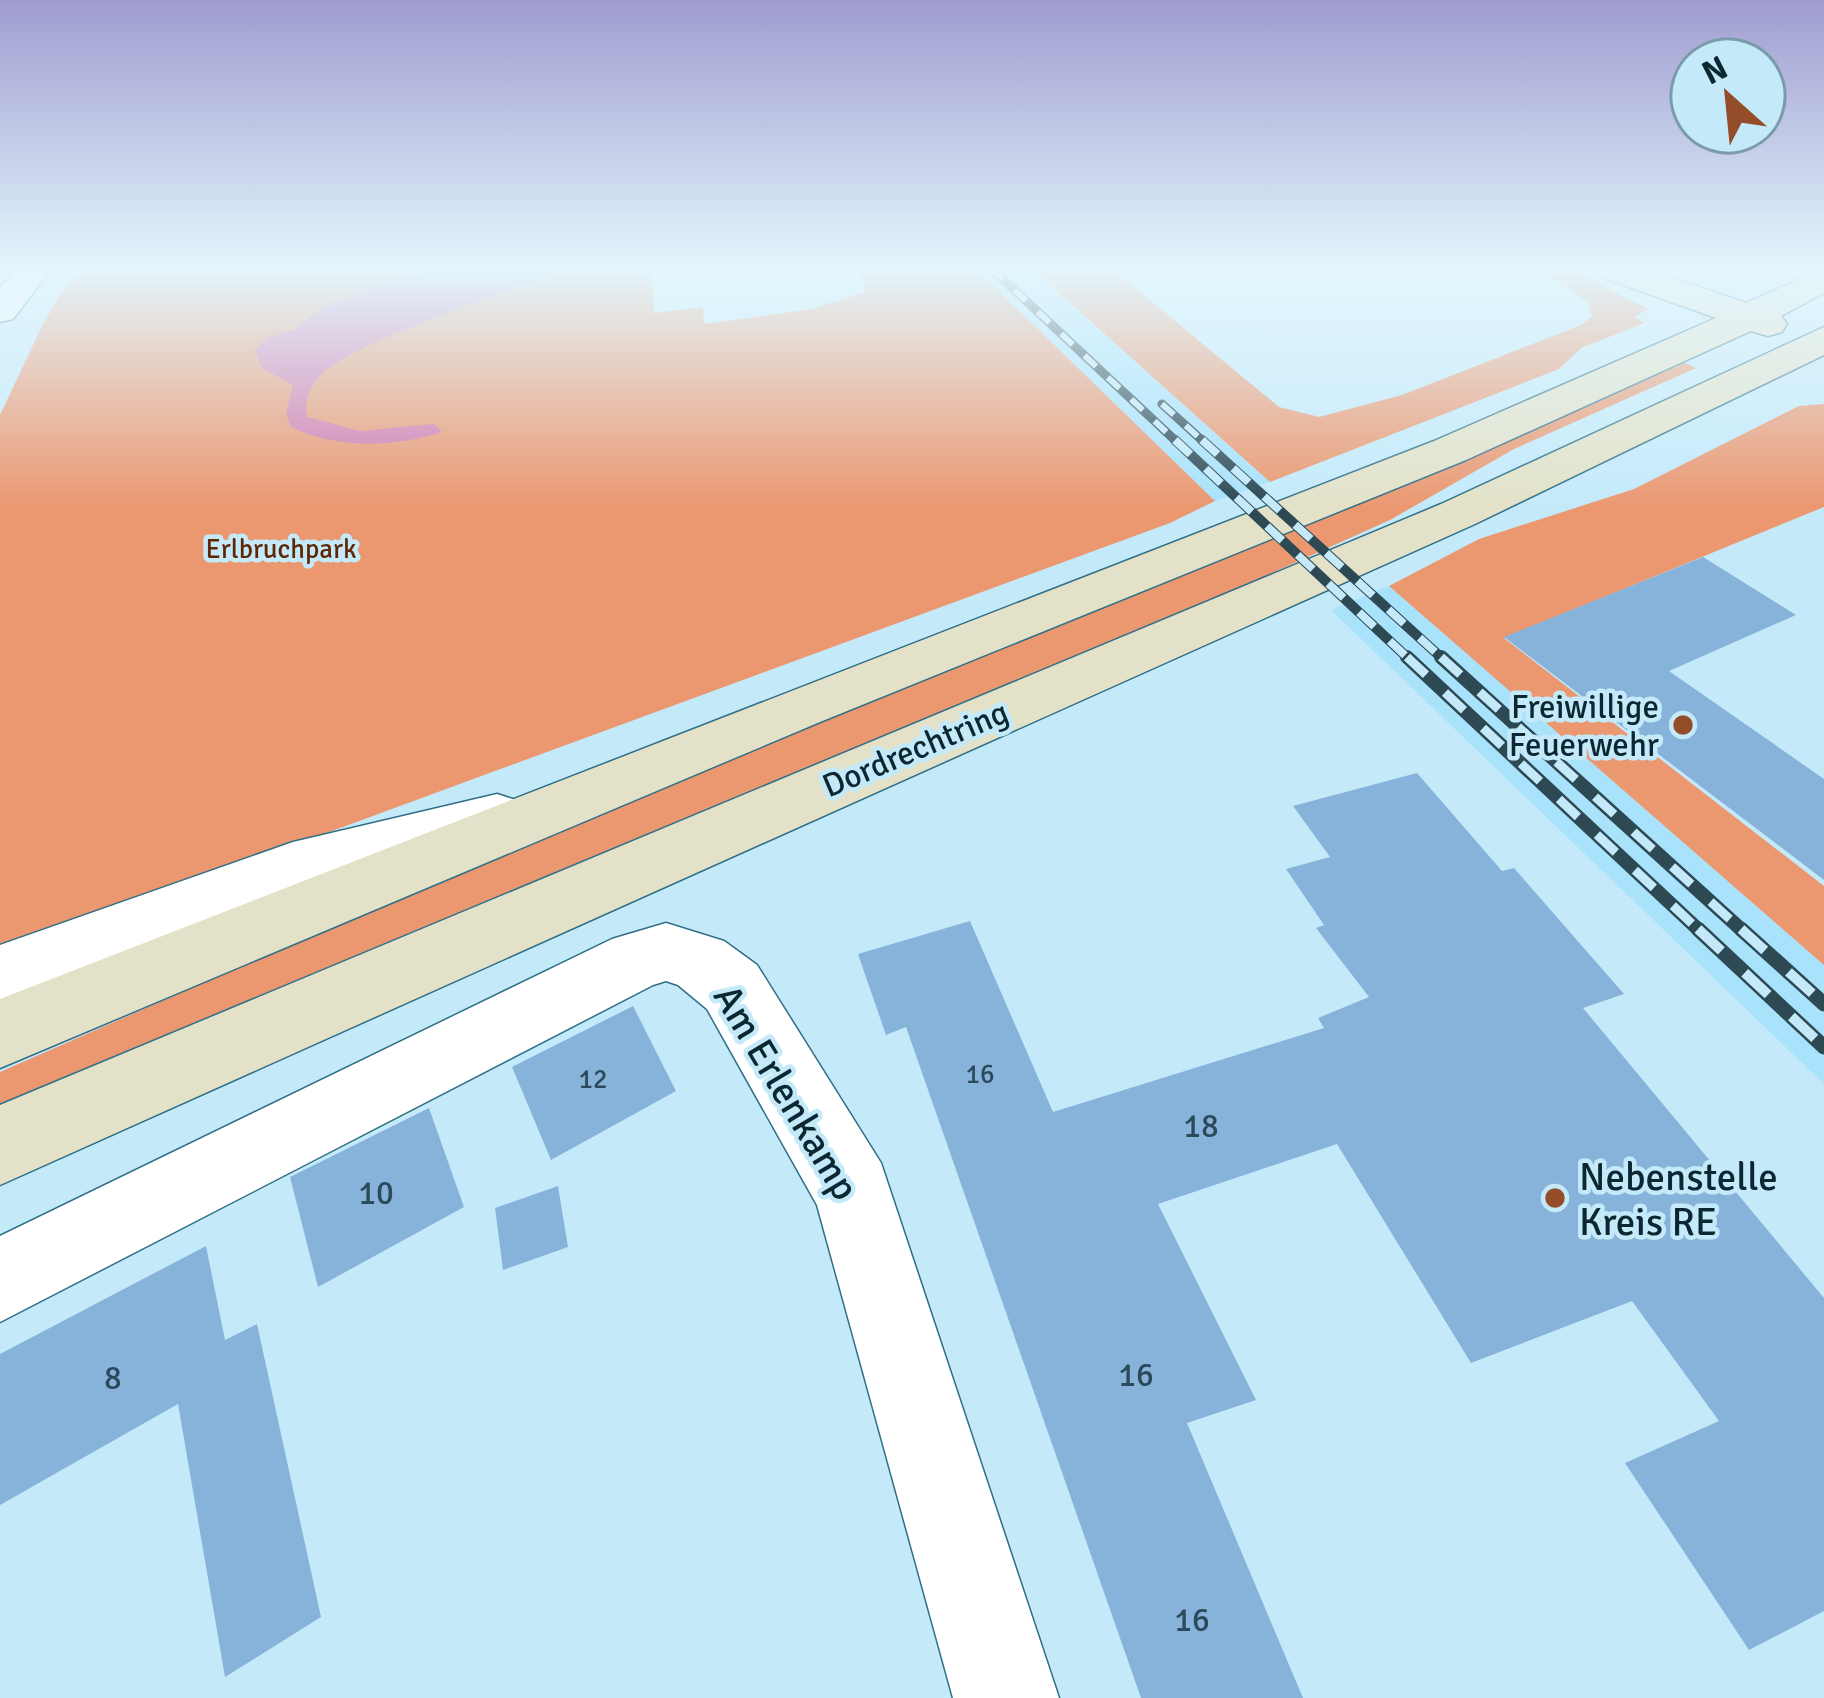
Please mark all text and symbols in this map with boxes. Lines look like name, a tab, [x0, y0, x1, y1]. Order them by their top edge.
north arrow	[1668, 36, 1788, 156]
text: N	[1696, 47, 1735, 94]
park label: Erlbruchpark	[206, 533, 357, 566]
place label: Freiwillige Feuerwehr	[1509, 687, 1659, 766]
street label: Dordrechtring	[816, 692, 1015, 807]
marker: Freiwillige Feuerwehr	[1670, 712, 1696, 738]
street label: Am Erlenkamp	[703, 976, 869, 1209]
house number: 16	[965, 1058, 995, 1091]
house number: 12	[578, 1063, 608, 1096]
house number: 18	[1183, 1106, 1219, 1147]
place label: Nebenstelle Kreis RE	[1579, 1153, 1778, 1246]
house number: 10	[358, 1173, 394, 1214]
marker: Nebenstelle Kreis RE	[1542, 1185, 1568, 1211]
house number: 16	[1118, 1355, 1154, 1396]
house number: 8	[104, 1358, 122, 1399]
house number: 16	[1174, 1600, 1210, 1641]

